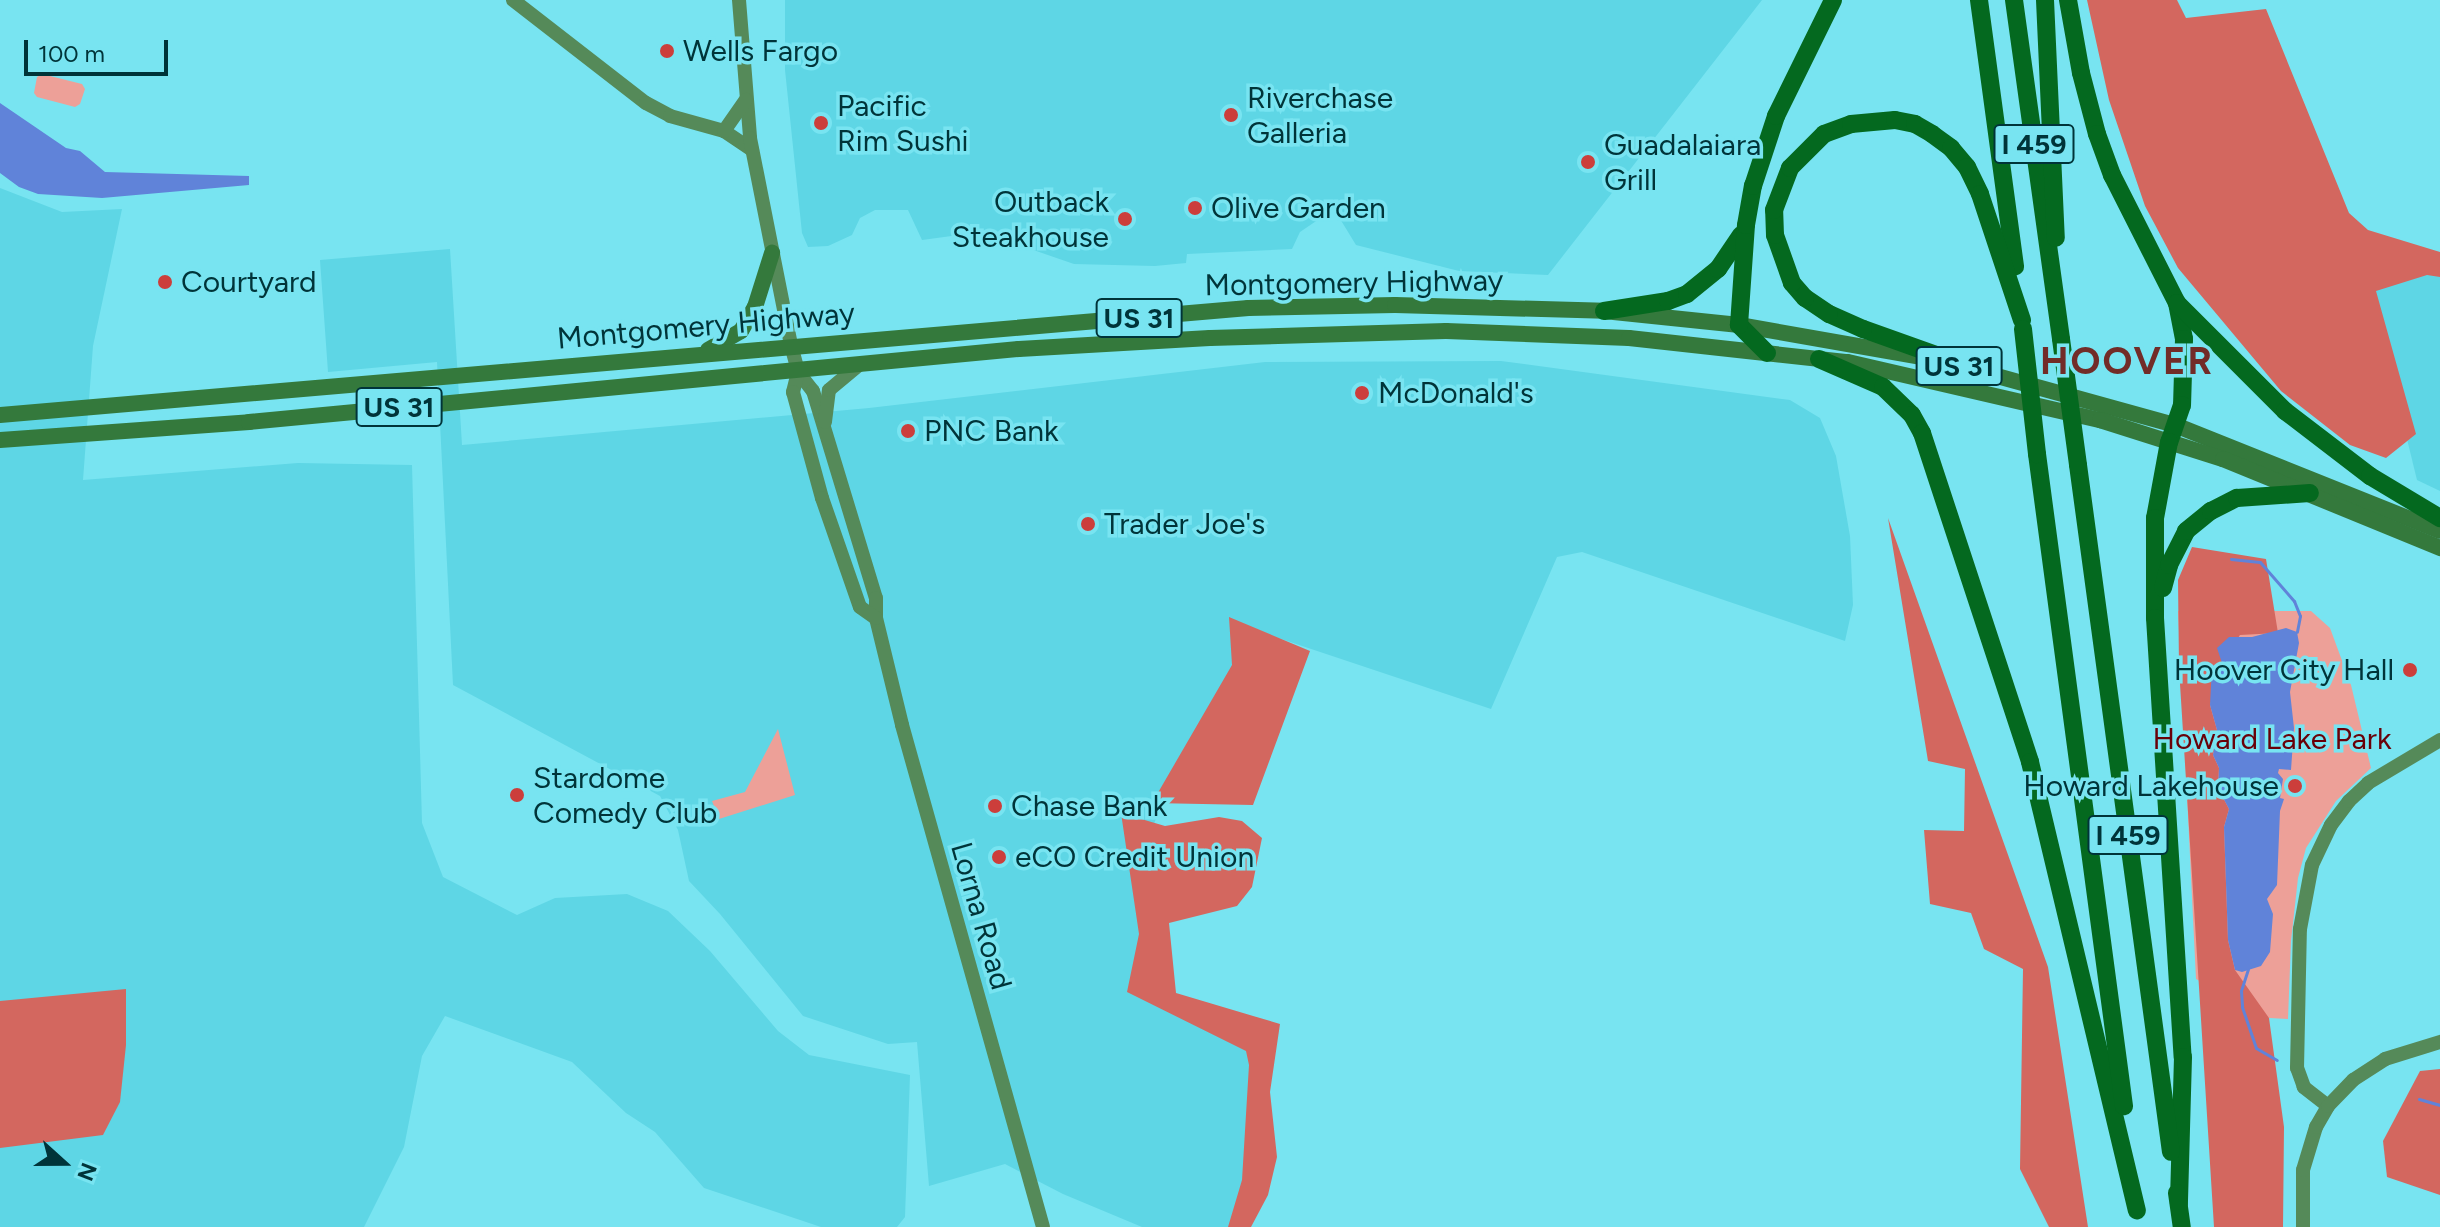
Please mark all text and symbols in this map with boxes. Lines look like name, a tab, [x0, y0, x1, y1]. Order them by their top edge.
scale bar	[28, 24, 172, 74]
place label: Wells Fargo	[683, 33, 838, 69]
text: 100 m	[38, 39, 105, 68]
marker: Wells Fargo	[658, 42, 676, 60]
place label: Riverchase Galleria	[1247, 80, 1393, 150]
place label: Pacific Rim Sushi	[837, 88, 969, 158]
marker: Riverchase Galleria	[1222, 106, 1240, 124]
marker: Pacific Rim Sushi	[812, 114, 830, 132]
road number: I 459	[1992, 120, 2076, 168]
place label: Guadalaiara Grill	[1604, 127, 1761, 198]
marker: Guadalaiara Grill	[1579, 153, 1597, 171]
place label: Outback Steakhouse	[952, 184, 1109, 254]
place label: Olive Garden	[1211, 190, 1386, 226]
marker: Olive Garden	[1186, 199, 1204, 217]
marker: Outback Steakhouse	[1116, 210, 1134, 228]
street label: Montgomery Highway	[1204, 262, 1504, 304]
place label: Courtyard	[181, 264, 317, 300]
marker: Courtyard	[156, 273, 174, 291]
road number: US 31	[1095, 294, 1183, 342]
street label: Montgomery Highway	[556, 295, 856, 357]
district label: HOOVER	[2040, 339, 2214, 385]
road number: US 31	[1915, 342, 2003, 390]
place label: McDonald's	[1378, 375, 1534, 411]
road number: US 31	[355, 383, 443, 431]
marker: McDonald's	[1353, 384, 1371, 402]
place label: PNC Bank	[924, 413, 1059, 449]
marker: PNC Bank	[899, 422, 917, 440]
place label: Trader Joe's	[1104, 506, 1265, 542]
marker: Trader Joe's	[1079, 515, 1097, 533]
place label: Hoover City Hall	[2174, 652, 2394, 688]
marker: Hoover City Hall	[2401, 661, 2419, 679]
park label: Howard Lake Park	[2152, 721, 2392, 757]
place label: Stardome Comedy Club	[533, 760, 717, 830]
place label: Howard Lakehouse	[2023, 768, 2279, 804]
marker: Howard Lakehouse	[2286, 777, 2304, 795]
marker: Stardome Comedy Club	[508, 786, 526, 804]
place label: Chase Bank	[1011, 788, 1167, 824]
marker: Chase Bank	[986, 797, 1004, 815]
road number: I 459	[2086, 811, 2170, 859]
street label: Lorna Road	[943, 838, 1019, 994]
place label: eCO Credit Union	[1015, 839, 1254, 875]
marker: eCO Credit Union	[990, 848, 1008, 866]
north arrow	[24, 1123, 104, 1203]
text: N	[71, 1159, 103, 1185]

